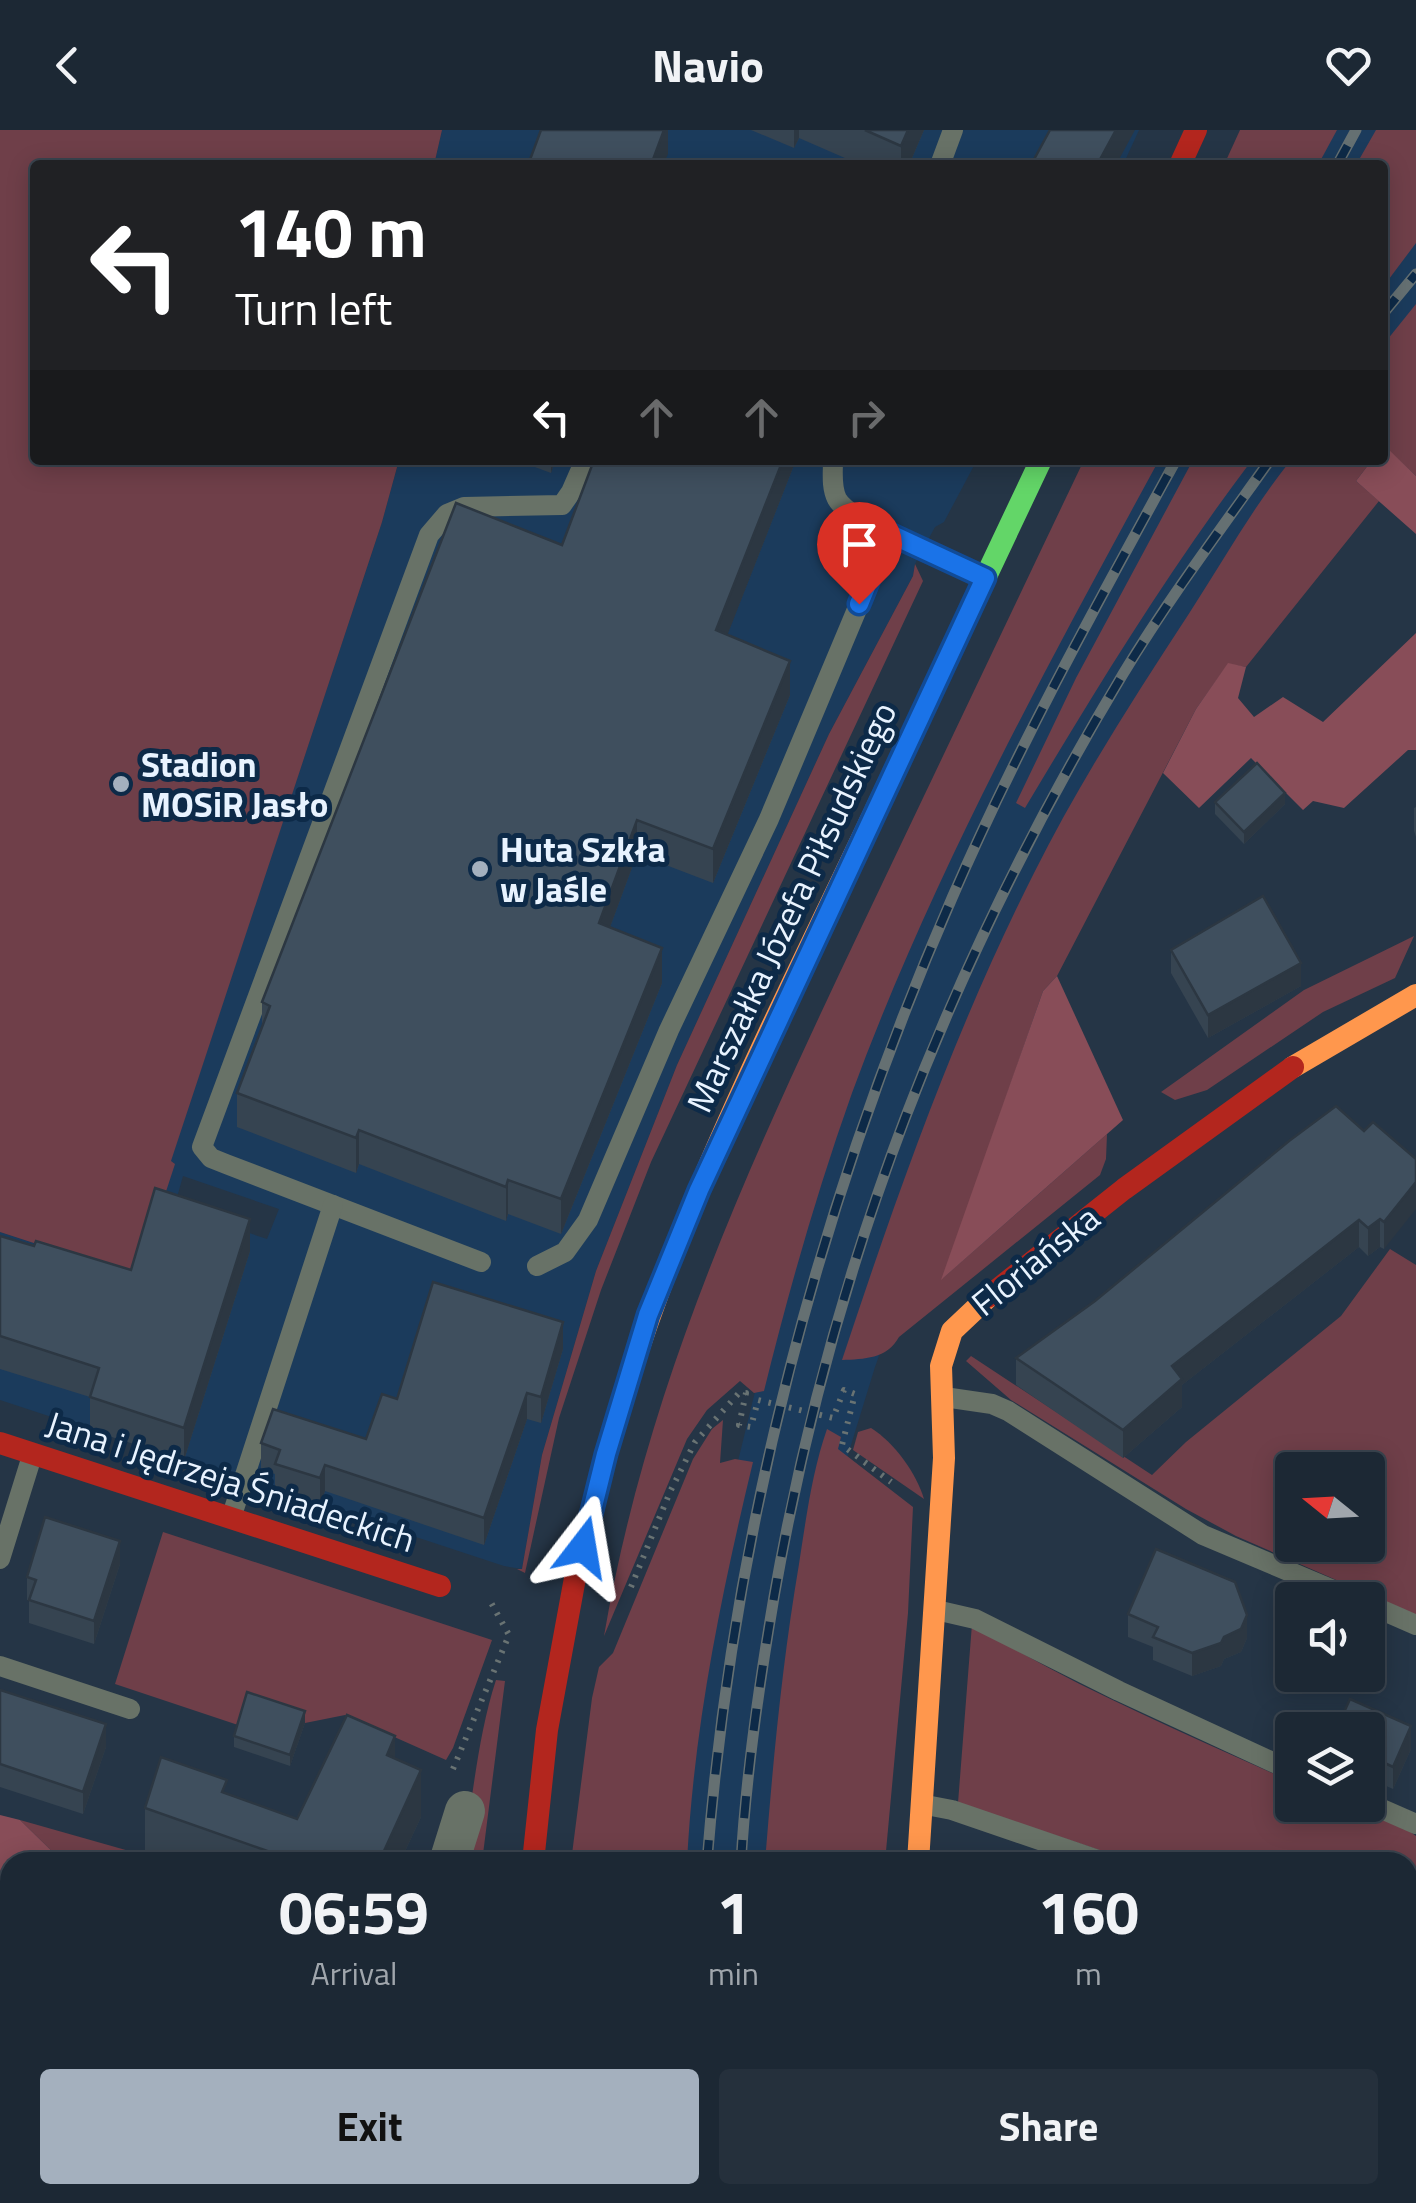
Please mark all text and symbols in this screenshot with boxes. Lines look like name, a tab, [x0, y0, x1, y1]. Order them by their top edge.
text: Navio	[652, 31, 764, 99]
icon: back	[40, 38, 95, 93]
icon: heart	[1321, 38, 1376, 93]
text: 140 m	[235, 178, 427, 284]
icon: left	[70, 200, 200, 330]
text: Turn left	[235, 274, 392, 342]
icon: left	[524, 390, 579, 445]
icon: ahead	[629, 390, 684, 445]
icon: ahead	[734, 390, 789, 445]
icon: right	[839, 390, 894, 445]
pin	[817, 502, 902, 605]
icon: arrive	[832, 517, 887, 572]
street label: Marszałka Józefa Piłsudskiego	[672, 693, 910, 1121]
place label: Stadion MOSiR Jasło	[141, 737, 328, 831]
marker: Stadion MOSiR Jasło	[110, 773, 132, 795]
place label: Huta Szkła w Jaśle	[500, 822, 666, 916]
marker: Huta Szkła w Jaśle	[469, 858, 491, 880]
street label: Floriańska	[959, 1191, 1111, 1329]
street label: Jana i Jędrzeja Śniadeckich	[40, 1396, 422, 1566]
north arrow	[1275, 1452, 1385, 1562]
map controls	[1275, 1452, 1385, 1822]
position arrow	[531, 1495, 635, 1599]
button: sound	[1275, 1582, 1385, 1692]
button: layers	[1275, 1712, 1385, 1822]
text: 06:59	[279, 1866, 429, 1957]
text: 1	[717, 1866, 750, 1957]
text: 160	[1038, 1866, 1139, 1957]
text: Arrival	[311, 1949, 397, 1997]
text: min	[708, 1949, 759, 1997]
text: m	[1075, 1949, 1102, 1997]
button: Exit	[40, 2069, 699, 2184]
button: Share	[719, 2069, 1378, 2184]

